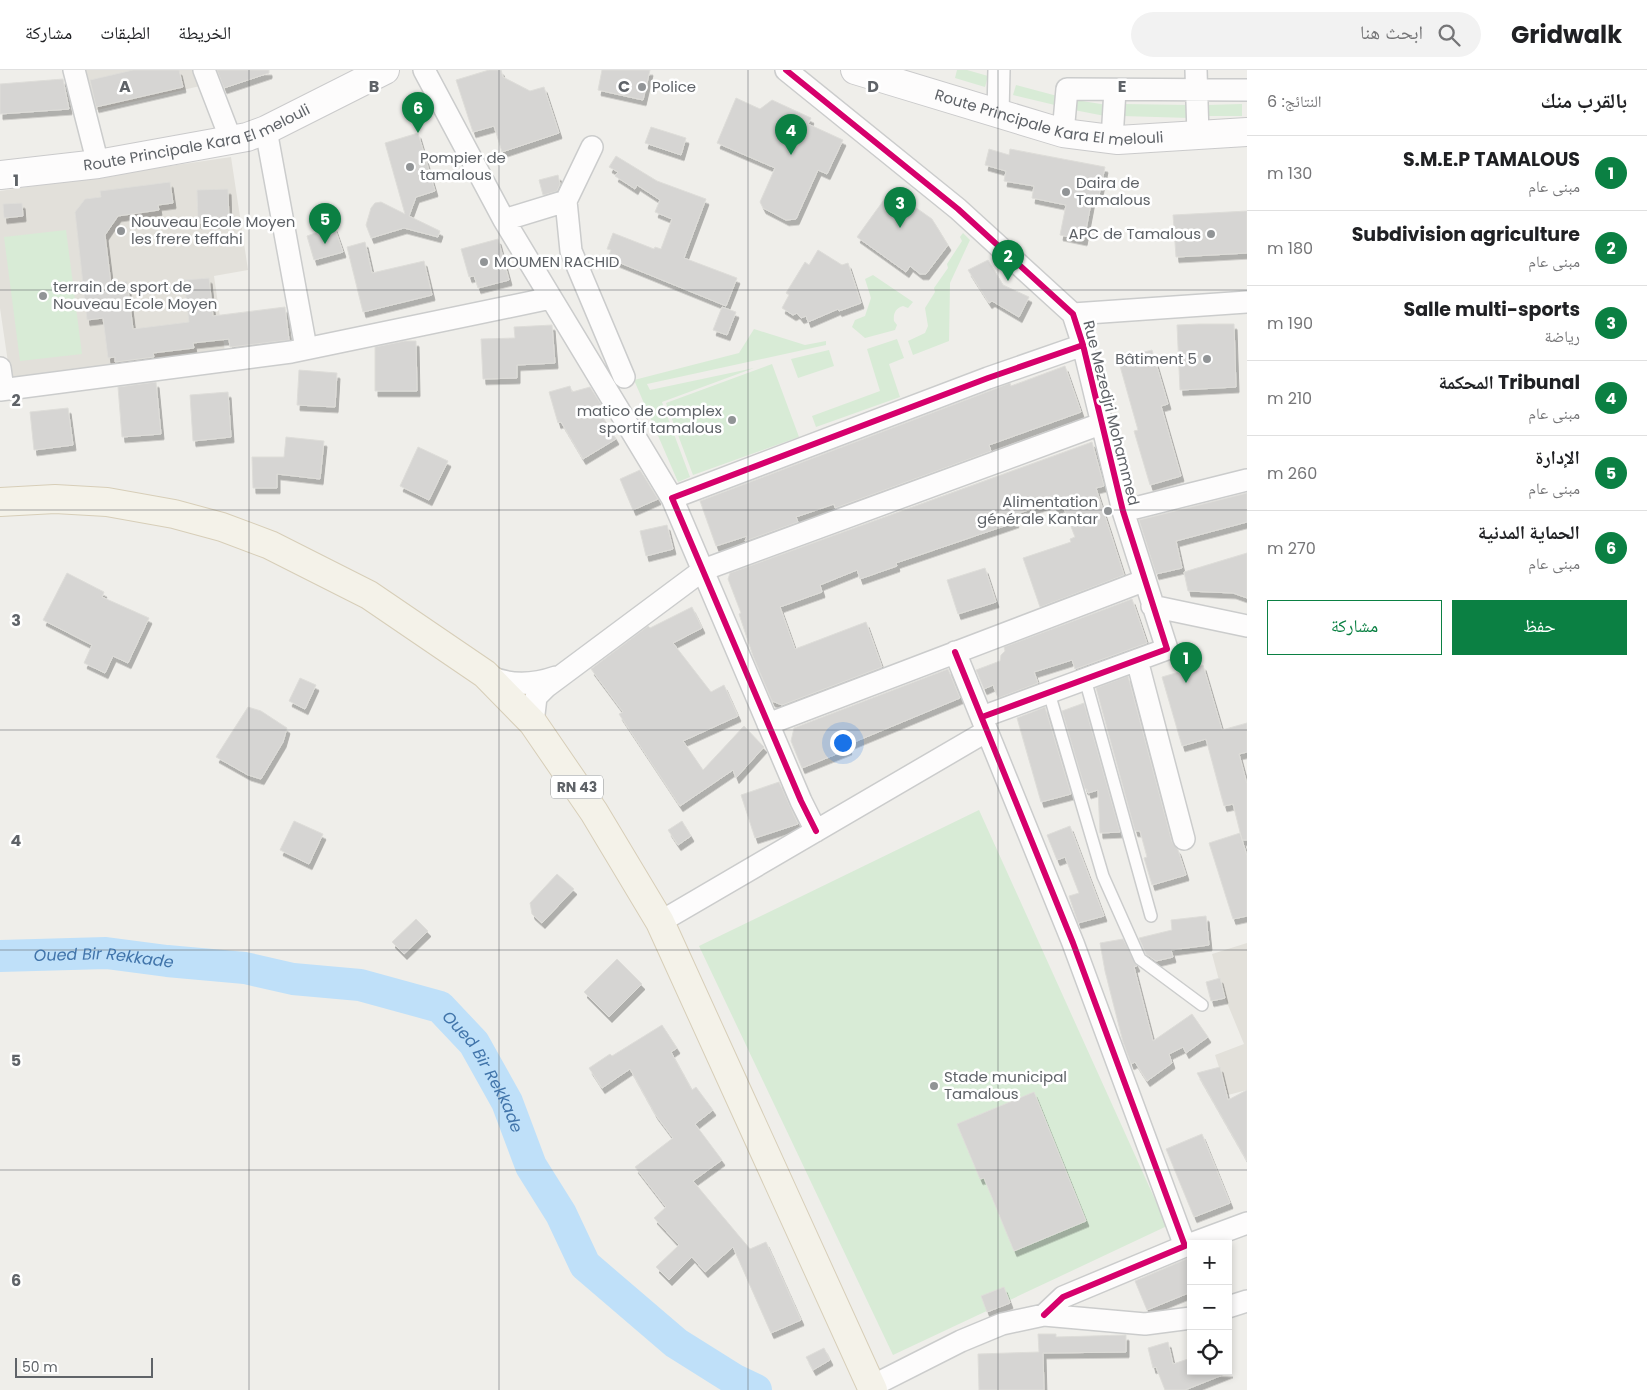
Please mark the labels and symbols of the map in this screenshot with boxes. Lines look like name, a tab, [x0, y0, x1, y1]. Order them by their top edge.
text: A	[119, 75, 131, 98]
text: B	[369, 75, 379, 98]
text: C	[618, 75, 630, 98]
text: D	[867, 75, 879, 98]
place label: Police	[652, 76, 696, 97]
marker: Police	[636, 81, 648, 93]
street label: Route Principale Kara El melouli	[932, 86, 1166, 144]
pin: 6	[402, 92, 434, 133]
street label: Route Principale Kara El melouli	[82, 99, 313, 176]
pin: 4	[775, 114, 807, 155]
place label: Pompier de tamalous	[420, 147, 506, 185]
marker: Pompier de tamalous	[404, 161, 416, 173]
text: 1	[13, 169, 19, 192]
place label: Daira de Tamalous	[1076, 172, 1151, 210]
marker: Daira de Tamalous	[1060, 186, 1072, 198]
pin: 3	[884, 187, 916, 228]
pin: 5	[309, 203, 341, 244]
place label: Nouveau Ecole Moyen les frere teffahi	[131, 211, 295, 249]
place label: APC de Tamalous	[1069, 223, 1201, 244]
marker: Nouveau Ecole Moyen les frere teffahi	[115, 225, 127, 237]
marker: APC de Tamalous	[1205, 228, 1217, 240]
pin: 2	[992, 240, 1024, 281]
place label: MOUMEN RACHID	[494, 251, 619, 272]
marker: MOUMEN RACHID	[478, 256, 490, 268]
place label: terrain de sport de Nouveau Ecole Moyen	[53, 276, 217, 314]
marker: terrain de sport de Nouveau Ecole Moyen	[37, 290, 49, 302]
street label: Rue Mezedjri Mohammed	[1078, 318, 1145, 508]
place label: Bâtiment 5	[1115, 348, 1197, 369]
marker: Bâtiment 5	[1201, 353, 1213, 365]
text: 2	[11, 389, 21, 412]
place label: matico de complex sportif tamalous	[577, 400, 722, 438]
marker: matico de complex sportif tamalous	[726, 414, 738, 426]
place label: Alimentation générale Kantar	[977, 491, 1098, 529]
marker: Alimentation générale Kantar	[1102, 505, 1114, 517]
text: 3	[11, 609, 21, 632]
pin: 1	[1170, 642, 1202, 683]
your location	[830, 730, 856, 756]
road number: RN 43	[551, 776, 603, 799]
text: 4	[11, 829, 22, 852]
water label: Oued Bir Rekkade	[33, 942, 175, 974]
water label: Oued Bir Rekkade	[437, 1006, 528, 1136]
text: 5	[11, 1049, 21, 1072]
place label: Stade municipal Tamalous	[944, 1066, 1067, 1104]
marker: Stade municipal Tamalous	[928, 1080, 940, 1092]
text: 6	[11, 1269, 21, 1292]
scale bar	[15, 1355, 152, 1378]

